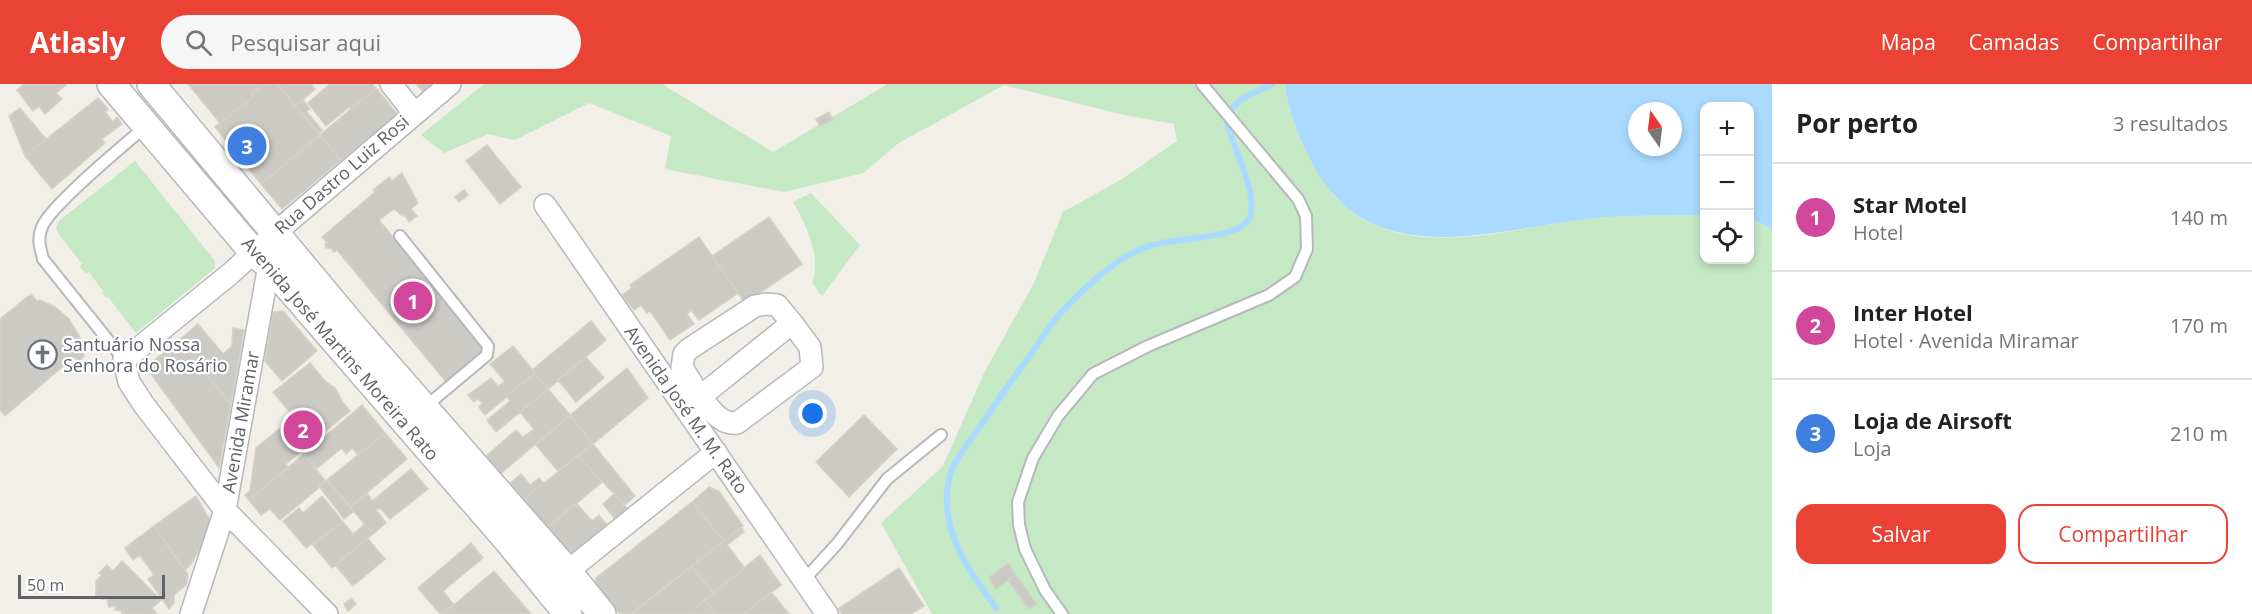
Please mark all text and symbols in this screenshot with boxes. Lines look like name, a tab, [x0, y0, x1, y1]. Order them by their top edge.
search box	[161, 15, 581, 69]
text: Atlasly	[30, 23, 125, 61]
icon: search	[182, 26, 215, 59]
text: Pesquisar aqui	[230, 27, 381, 57]
text: Mapa	[1881, 28, 1936, 56]
text: Camadas	[1969, 28, 2059, 56]
text: Compartilhar	[2092, 28, 2222, 56]
north arrow	[1628, 102, 1682, 156]
map controls	[1700, 102, 1754, 264]
button: +	[1700, 102, 1754, 156]
text: Por perto	[1796, 105, 1918, 141]
street label: Rua Dastro Luiz Rosi	[269, 109, 414, 239]
text: 3 resultados	[2113, 110, 2228, 137]
pin: 3	[228, 124, 266, 168]
button: −	[1700, 156, 1754, 210]
text: Star Motel	[1853, 189, 1967, 219]
text: 1	[1810, 204, 1821, 231]
text: 140 m	[2170, 204, 2228, 231]
button: locate	[1700, 210, 1754, 264]
text: Hotel	[1853, 219, 1903, 246]
street label: Avenida José Martins Moreira Rato	[237, 231, 445, 465]
pin: 1	[394, 278, 432, 324]
text: Inter Hotel	[1853, 297, 1973, 327]
text: 2	[1810, 312, 1821, 339]
text: 170 m	[2170, 312, 2228, 339]
street label: Avenida José M. M. Rato	[620, 320, 754, 498]
text: Hotel · Avenida Miramar	[1853, 327, 2079, 354]
place label: Santuário Nossa Senhora do Rosário	[63, 332, 228, 377]
church icon: Santuário Nossa Senhora do Rosário	[26, 339, 58, 371]
street label: Avenida Miramar	[216, 348, 264, 495]
your location	[798, 399, 827, 428]
text: Loja de Airsoft	[1853, 405, 2012, 435]
pin: 2	[284, 408, 322, 452]
text: 3	[1810, 420, 1821, 447]
text: 210 m	[2170, 420, 2228, 447]
text: Loja	[1853, 435, 1892, 462]
button: Salvar	[1796, 504, 2006, 564]
button: Compartilhar	[2018, 504, 2228, 564]
scale bar	[18, 572, 165, 600]
text: 50 m	[27, 574, 64, 596]

